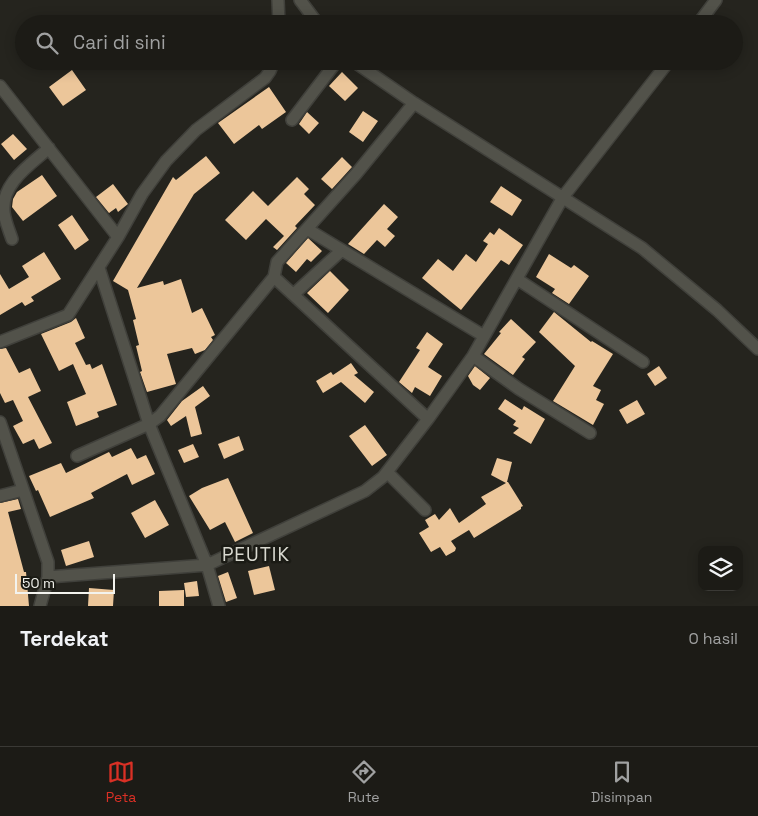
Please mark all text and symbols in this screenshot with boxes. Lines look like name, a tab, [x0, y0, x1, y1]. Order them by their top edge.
search box	[15, 15, 743, 70]
icon: search	[33, 29, 61, 57]
text: Cari di sini	[73, 30, 166, 55]
district label: PEUTIK	[222, 542, 290, 567]
map controls	[698, 546, 743, 591]
button: layers	[698, 546, 743, 591]
scale bar	[15, 571, 115, 594]
text: 50 m	[22, 574, 55, 592]
text: Terdekat	[20, 625, 109, 652]
text: 0 hasil	[688, 628, 738, 649]
tab: Peta	[106, 758, 136, 806]
tab: Rute	[348, 758, 380, 806]
tab: Disimpan	[591, 758, 652, 806]

